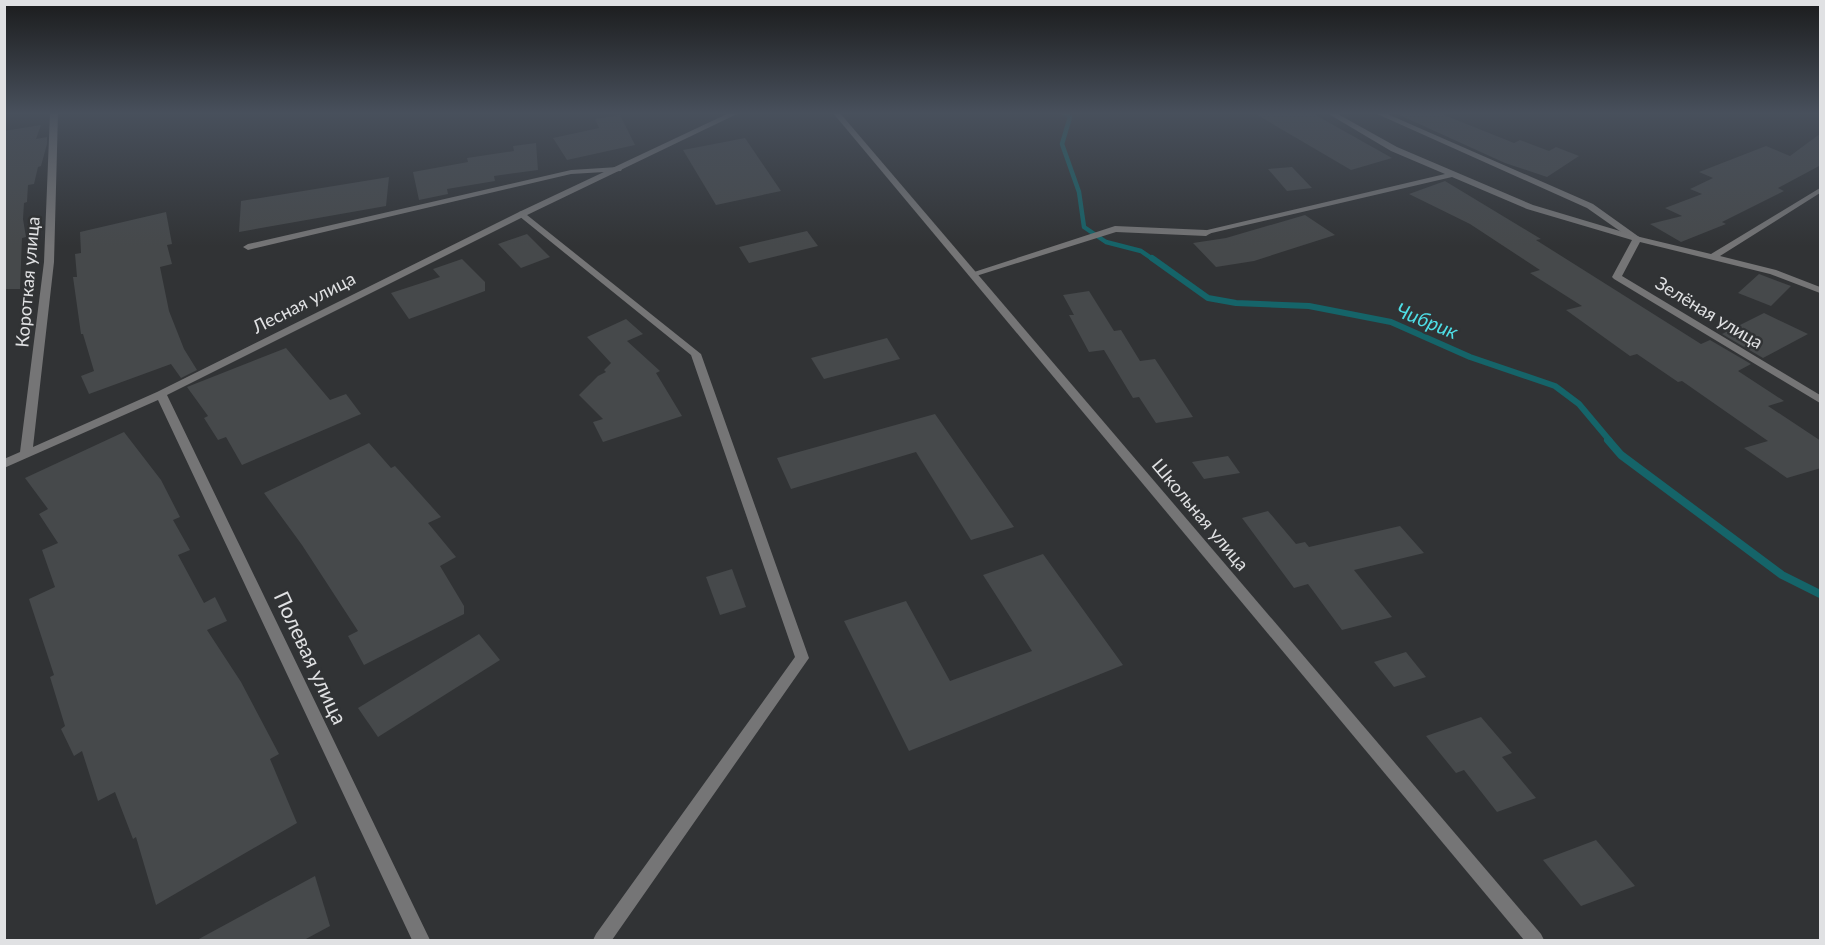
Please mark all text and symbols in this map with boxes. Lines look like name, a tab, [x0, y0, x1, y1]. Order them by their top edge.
street label: Короткая улица	[10, 215, 44, 348]
street label: Лесная улица	[247, 267, 359, 338]
street label: Зелёная улица	[1652, 271, 1767, 353]
water label: Чибрик	[1393, 297, 1462, 343]
street label: Школьная улица	[1148, 454, 1254, 575]
street label: Полевая улица	[270, 587, 353, 728]

